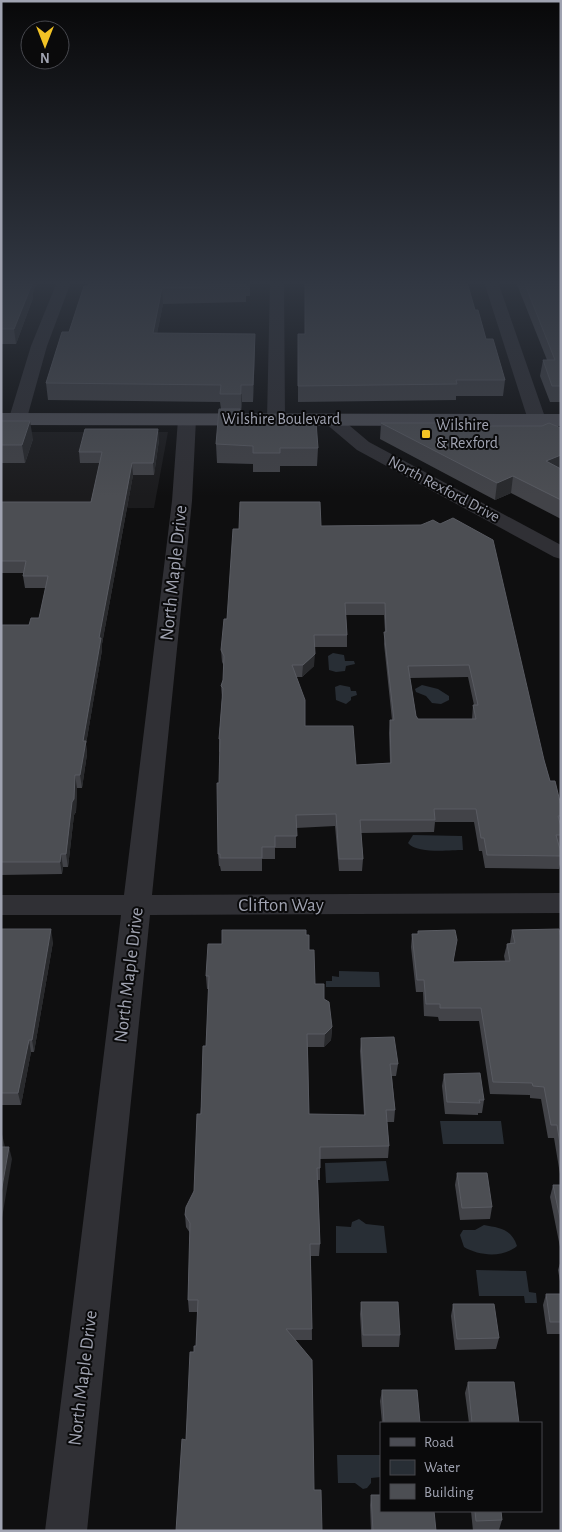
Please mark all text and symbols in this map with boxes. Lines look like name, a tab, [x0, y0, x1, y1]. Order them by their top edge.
north arrow	[20, 20, 70, 70]
text: N	[40, 50, 50, 64]
street label: Wilshire Boulevard	[222, 411, 340, 427]
place label: Wilshire & Rexford	[436, 417, 498, 451]
marker: Wilshire & Rexford	[420, 428, 432, 440]
street label: North Rexford Drive	[386, 453, 502, 525]
street label: North Maple Drive	[157, 504, 191, 642]
street label: Clifton Way	[238, 896, 324, 915]
street label: North Maple Drive	[111, 906, 147, 1044]
street label: North Maple Drive	[65, 1309, 101, 1447]
legend	[380, 1422, 542, 1512]
text: Road	[424, 1435, 454, 1450]
text: Water	[424, 1460, 460, 1475]
text: Building	[424, 1485, 474, 1500]

